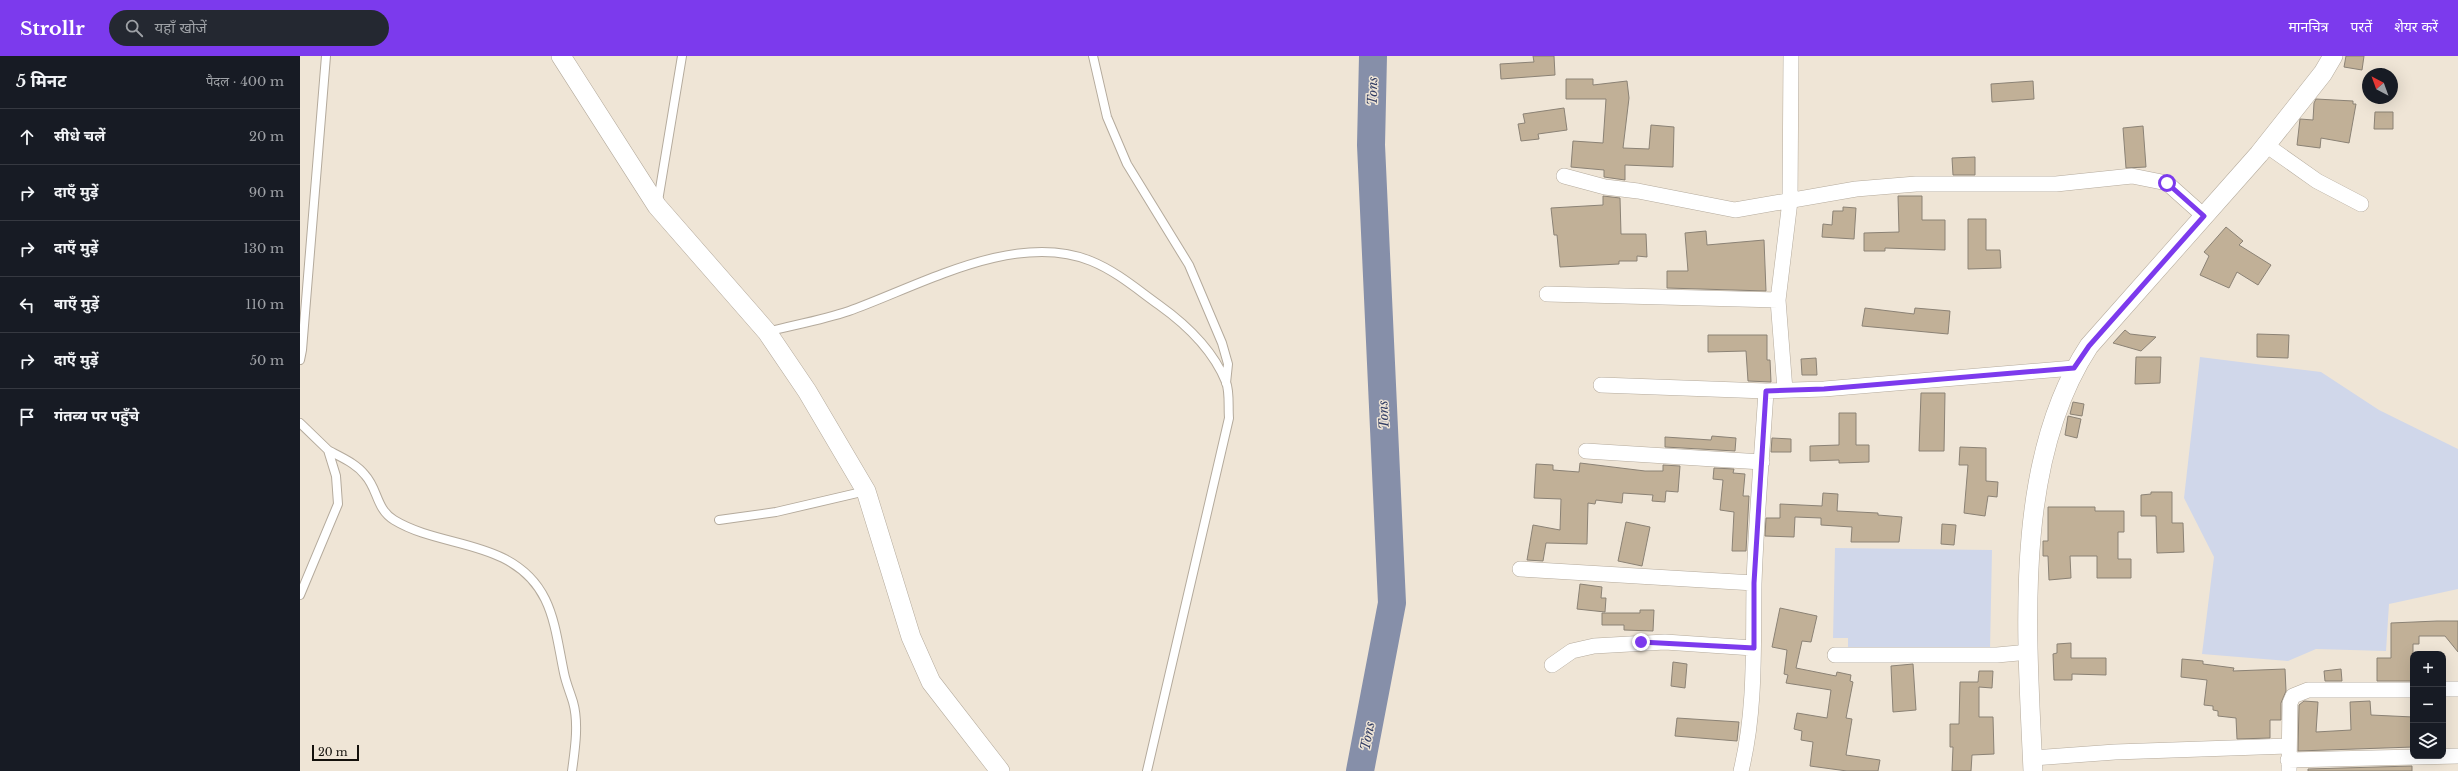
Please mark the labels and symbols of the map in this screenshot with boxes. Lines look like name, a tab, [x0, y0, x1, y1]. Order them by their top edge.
north arrow	[2362, 68, 2398, 104]
water label: Tons	[1364, 76, 1381, 106]
route start	[2158, 174, 2176, 192]
water label: Tons	[1374, 400, 1393, 430]
route end	[1632, 633, 1650, 651]
water label: Tons	[1356, 720, 1379, 752]
scale bar	[312, 743, 359, 762]

